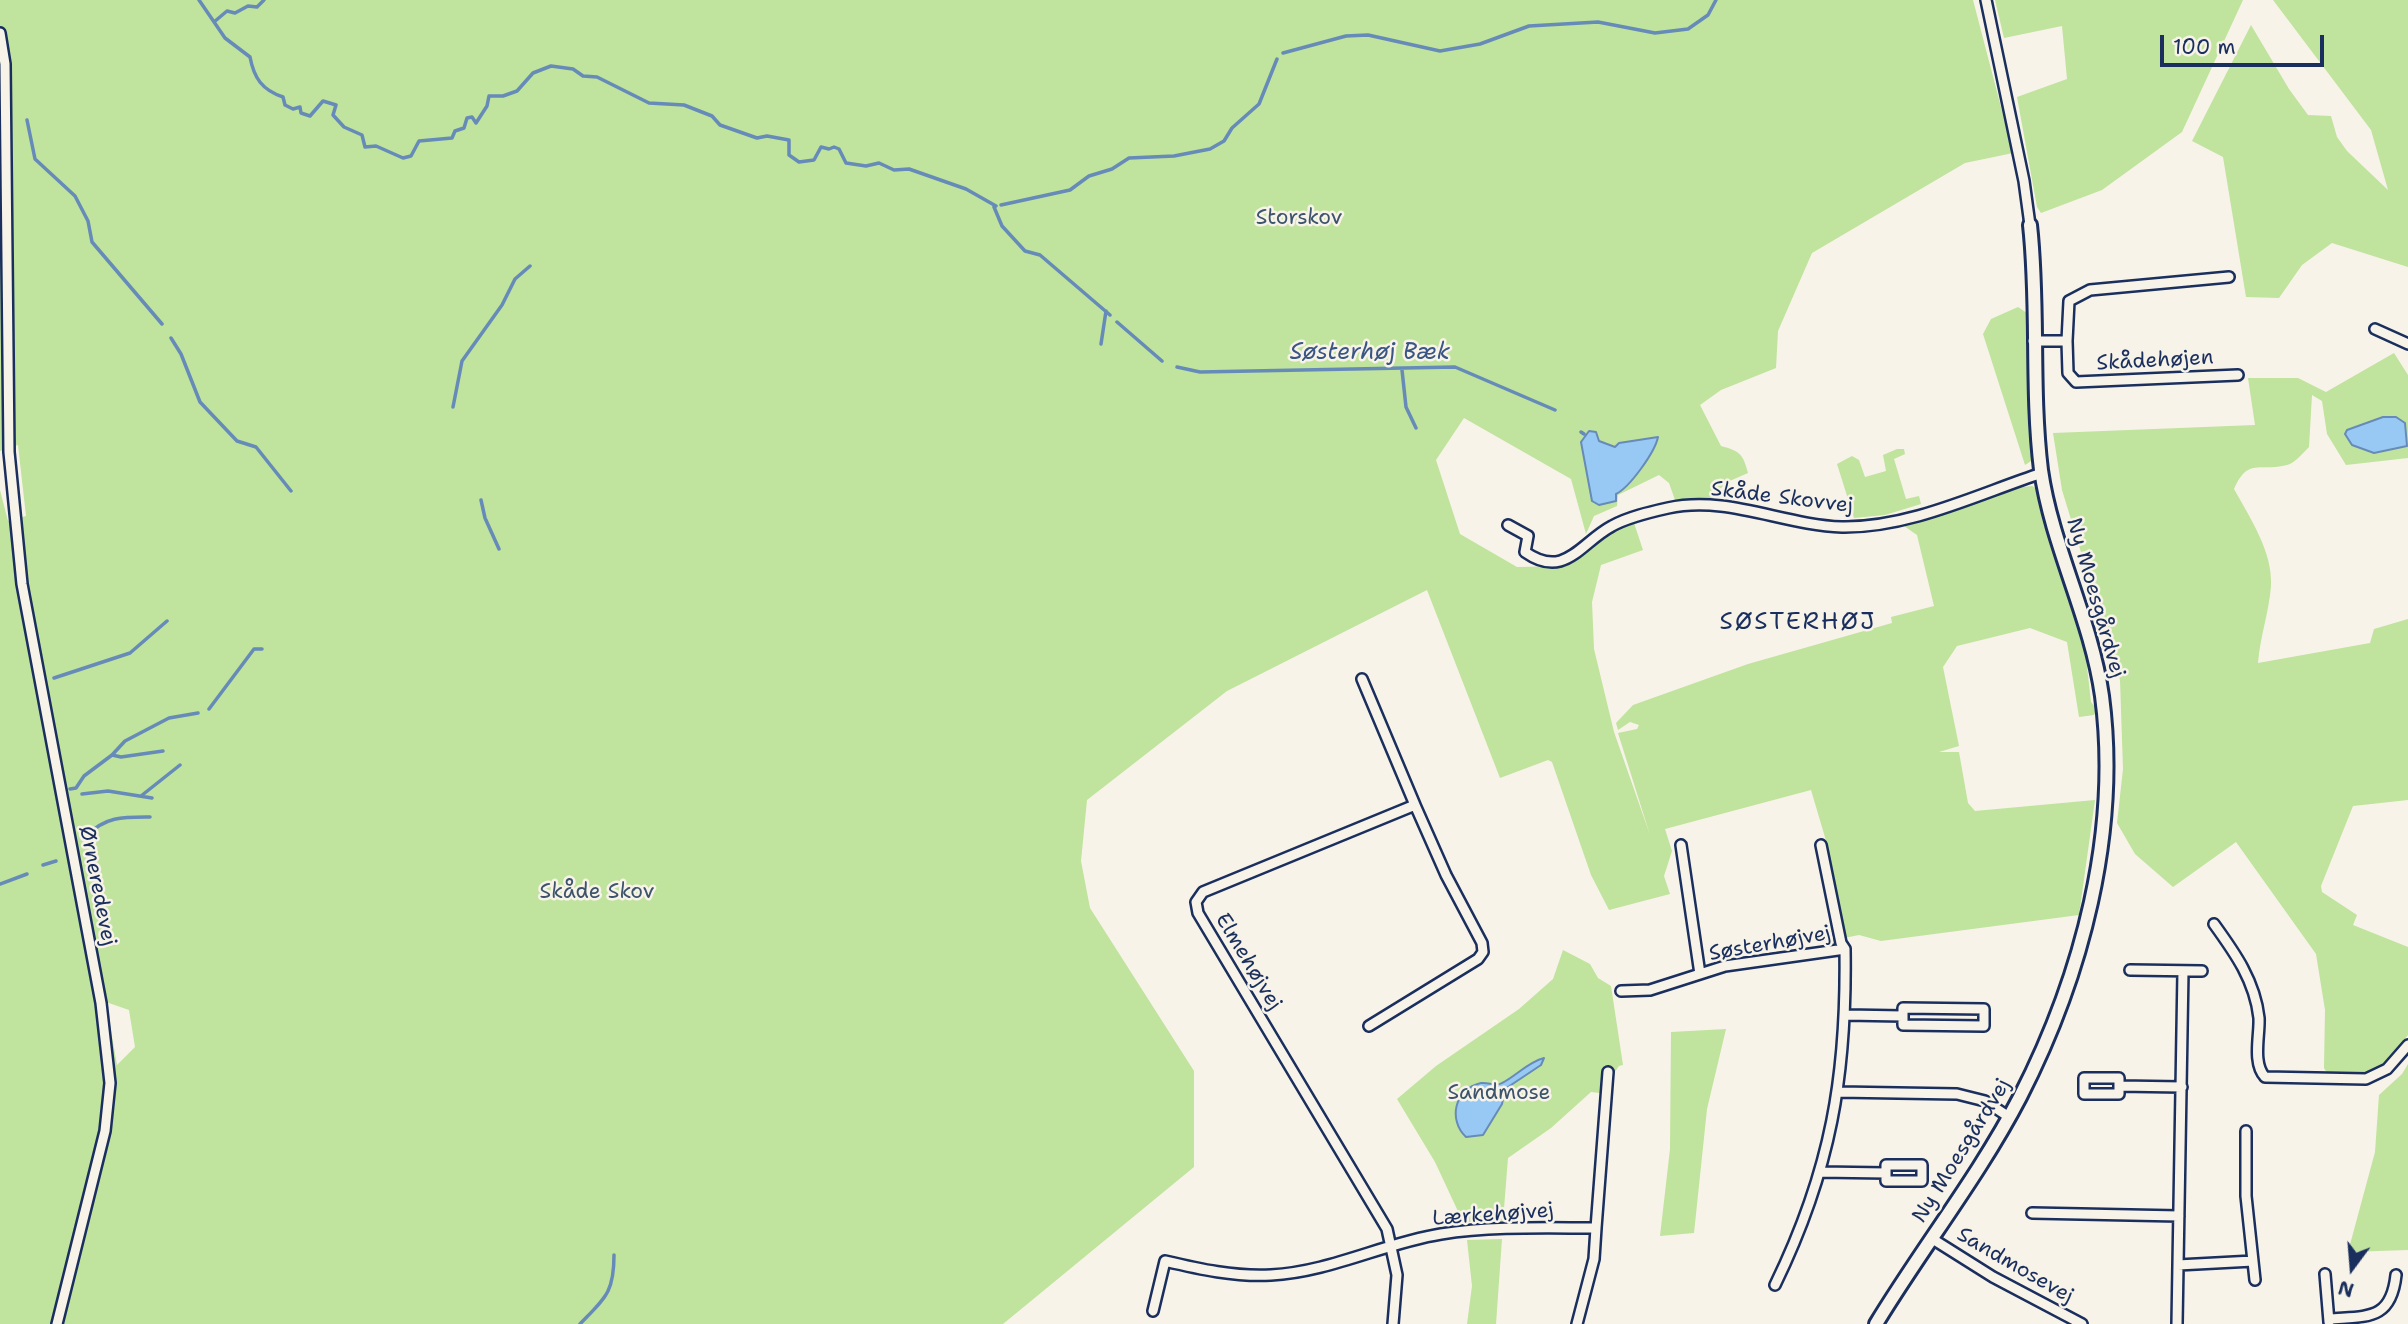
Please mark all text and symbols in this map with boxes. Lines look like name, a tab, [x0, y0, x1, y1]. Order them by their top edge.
scale bar	[2163, 21, 2328, 65]
text: 100 m	[2173, 33, 2236, 61]
park label: Storskov	[1256, 206, 1342, 232]
water label: Søsterhøj Bæk	[1290, 339, 1450, 367]
street label: Skådehøjen	[2096, 345, 2214, 377]
street label: Skåde Skovvej	[1709, 477, 1855, 519]
street label: Ny Moesgårdvej	[2060, 515, 2130, 681]
district label: SØSTERHØJ	[1721, 609, 1875, 637]
street label: Ørneredevej	[73, 824, 121, 948]
park label: Skåde Skov	[540, 880, 654, 906]
street label: Elmehøjvej	[1209, 909, 1287, 1015]
street label: Søsterhøjvej	[1707, 921, 1833, 967]
street label: Ny Moesgårdvej	[1908, 1074, 2016, 1228]
park label: Sandmose	[1448, 1081, 1550, 1107]
street label: Lærkehøjvej	[1431, 1198, 1555, 1232]
street label: Sandmosevej	[1952, 1222, 2078, 1310]
north arrow	[2317, 1233, 2387, 1303]
text: N	[2335, 1275, 2357, 1303]

